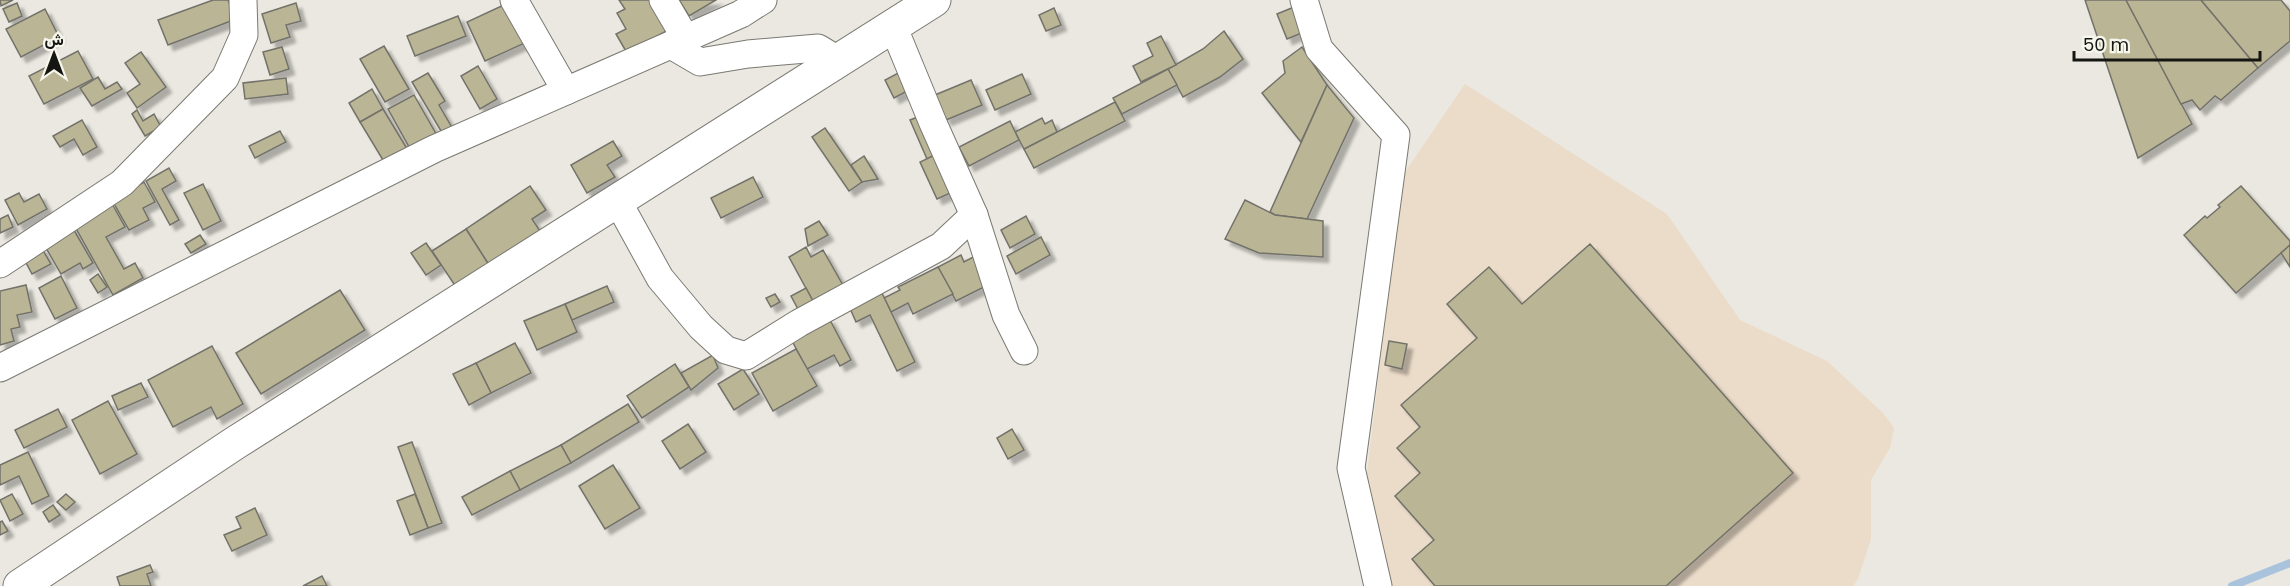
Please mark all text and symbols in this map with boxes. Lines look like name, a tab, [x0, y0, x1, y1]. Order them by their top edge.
north arrow	[24, 24, 84, 84]
scale bar	[2074, 24, 2260, 62]
text: ش	[44, 28, 64, 51]
text: 50 m	[2083, 32, 2129, 57]

